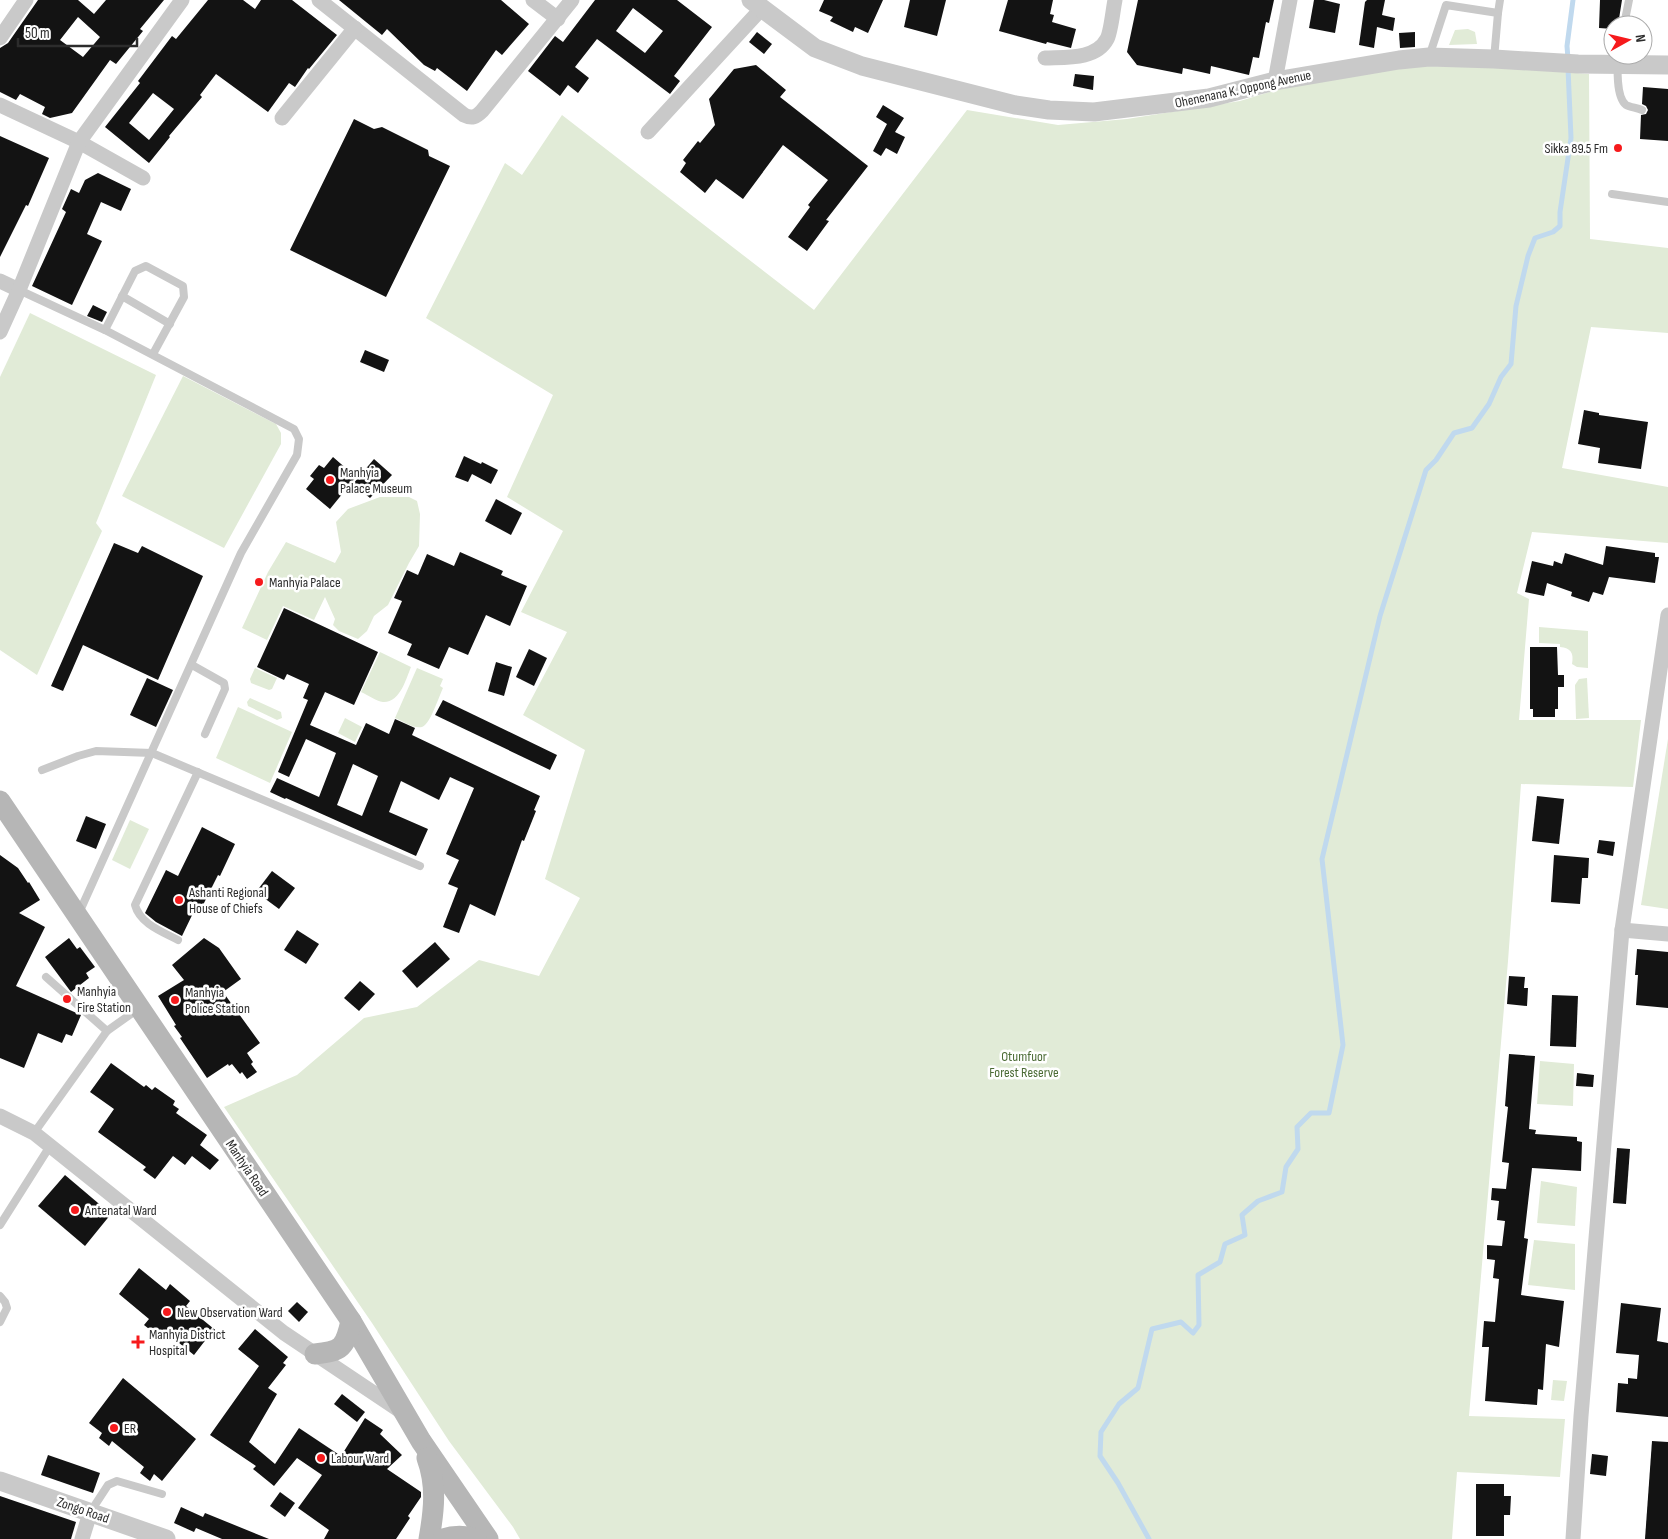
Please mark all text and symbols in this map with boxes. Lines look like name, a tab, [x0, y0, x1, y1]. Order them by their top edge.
scale bar	[18, 15, 136, 47]
north arrow	[1603, 15, 1653, 65]
text: 50 m	[25, 24, 50, 43]
text: N	[1631, 33, 1649, 43]
street label: Ohenenana K. Oppong Avenue	[1173, 66, 1313, 112]
place label: Sikka 89.5 Fm	[1544, 140, 1608, 157]
marker: Sikka 89.5 Fm	[1612, 142, 1624, 154]
place label: Manhyia Palace Museum	[340, 464, 412, 497]
marker: Manhyia Palace Museum	[324, 474, 336, 486]
place label: Manhyia Palace	[269, 574, 341, 591]
marker: Manhyia Palace	[253, 576, 265, 588]
place label: Ashanti Regional House of Chiefs	[188, 884, 267, 917]
marker: Ashanti Regional House of Chiefs	[173, 894, 185, 906]
place label: Manhyia Fire Station	[77, 983, 131, 1016]
place label: Manhyia Police Station	[185, 984, 250, 1017]
marker: Manhyia Fire Station	[61, 993, 73, 1005]
marker: Manhyia Police Station	[169, 994, 181, 1006]
park label: Otumfuor Forest Reserve	[989, 1048, 1059, 1081]
street label: Manhyia Road	[222, 1136, 272, 1200]
place label: Antenatal Ward	[84, 1202, 157, 1219]
marker: Antenatal Ward	[69, 1204, 81, 1216]
place label: New Observation Ward	[177, 1304, 283, 1321]
marker: New Observation Ward	[161, 1306, 173, 1318]
place label: Manhyia District Hospital	[149, 1326, 225, 1359]
marker: Manhyia District Hospital	[131, 1335, 145, 1349]
place label: ER	[124, 1420, 137, 1437]
marker: ER	[108, 1422, 120, 1434]
place label: Labour Ward	[331, 1450, 389, 1467]
marker: Labour Ward	[315, 1452, 327, 1464]
street label: Zongo Road	[55, 1493, 112, 1527]

